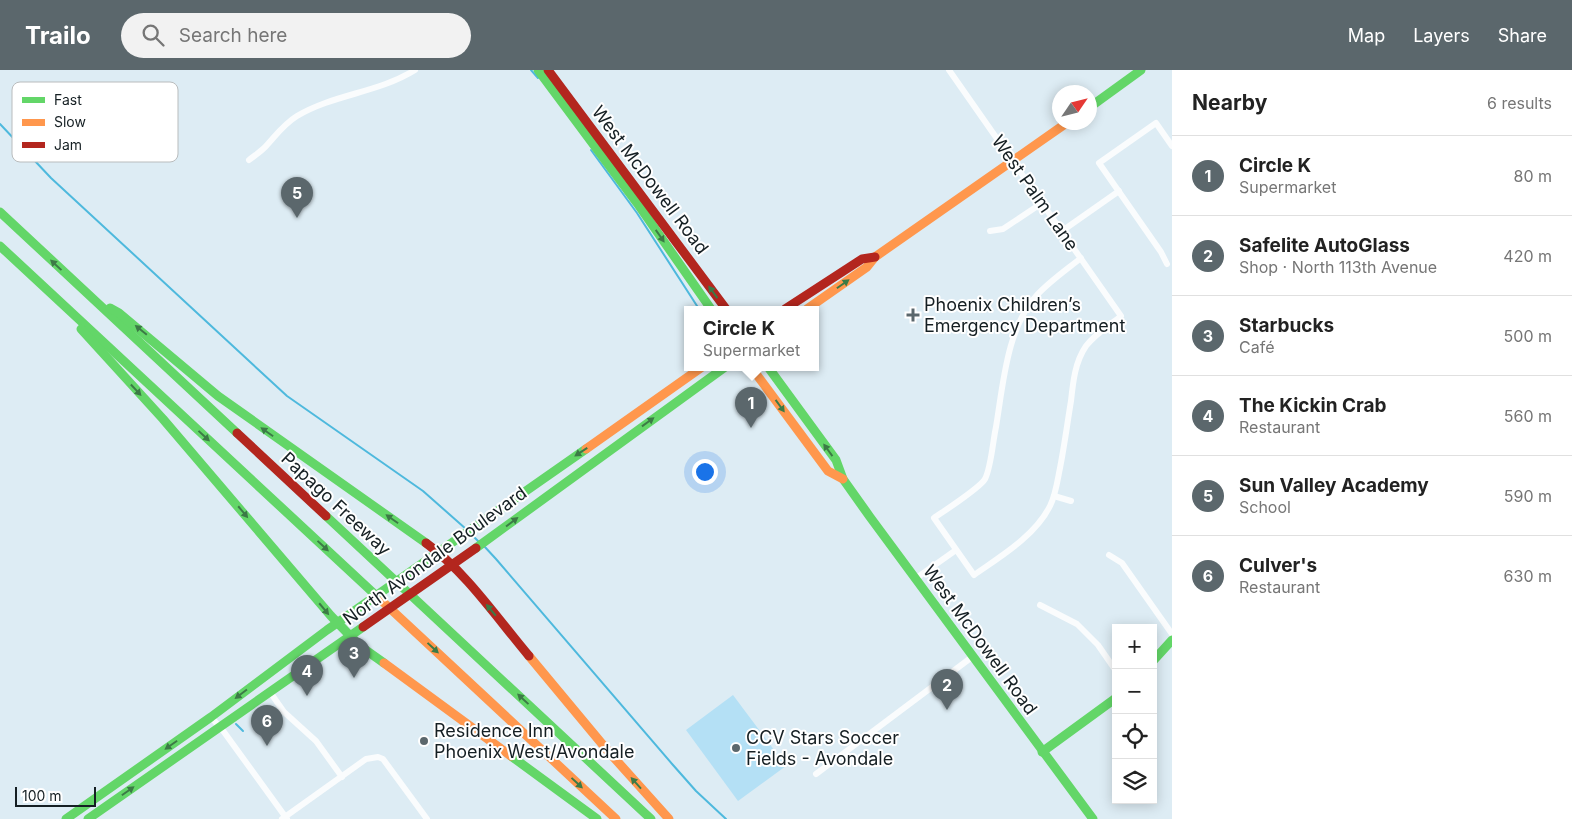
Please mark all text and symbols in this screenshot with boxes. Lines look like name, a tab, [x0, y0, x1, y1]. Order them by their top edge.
search box	[121, 13, 471, 58]
text: Trailo	[25, 21, 91, 50]
icon: search	[139, 21, 167, 49]
text: Search here	[179, 24, 287, 47]
text: Map	[1348, 25, 1385, 46]
text: Layers	[1413, 25, 1470, 46]
text: Share	[1498, 25, 1547, 46]
legend	[12, 82, 178, 162]
north arrow	[1052, 85, 1097, 130]
text: Nearby	[1192, 90, 1267, 115]
text: Fast	[54, 91, 82, 108]
text: 6 results	[1487, 93, 1552, 113]
street label: West McDowell Road	[588, 102, 713, 258]
text: Slow	[54, 113, 86, 130]
street label: West Palm Lane	[988, 131, 1083, 254]
text: Jam	[54, 136, 82, 153]
text: Circle K	[1239, 154, 1311, 177]
text: 1	[1205, 166, 1211, 186]
text: 80 m	[1513, 166, 1552, 186]
pin: 5	[281, 177, 313, 218]
text: Supermarket	[1239, 177, 1336, 197]
one-way arrow	[655, 230, 665, 243]
text: Safelite AutoGlass	[1239, 234, 1410, 257]
text: 2	[1203, 246, 1213, 266]
text: 420 m	[1503, 246, 1552, 266]
text: Shop · North 113th Avenue	[1239, 257, 1437, 277]
one-way arrow	[50, 259, 62, 271]
one-way arrow	[836, 279, 849, 289]
one-way arrow	[708, 285, 718, 299]
place label: Phoenix Children’s Emergency Department	[924, 294, 1125, 336]
popup	[684, 306, 819, 371]
marker: Phoenix Children’s Emergency Department	[906, 308, 920, 322]
text: Starbucks	[1239, 314, 1334, 337]
text: Circle K	[703, 317, 775, 340]
one-way arrow	[134, 325, 147, 336]
text: 3	[1203, 326, 1213, 346]
text: 500 m	[1504, 326, 1552, 346]
text: Café	[1239, 337, 1274, 357]
text: Supermarket	[703, 340, 800, 360]
one-way arrow	[130, 383, 142, 395]
pin: 1	[735, 387, 767, 428]
text: The Kickin Crab	[1239, 394, 1387, 417]
one-way arrow	[775, 399, 785, 413]
text: 4	[1203, 406, 1213, 426]
text: 560 m	[1504, 406, 1552, 426]
one-way arrow	[641, 417, 655, 427]
text: Restaurant	[1239, 417, 1320, 437]
one-way arrow	[261, 427, 274, 437]
one-way arrow	[198, 430, 210, 442]
one-way arrow	[823, 444, 834, 457]
one-way arrow	[574, 447, 587, 457]
street label: Papago Freeway	[277, 448, 395, 560]
your location	[692, 459, 718, 485]
text: Sun Valley Academy	[1239, 474, 1429, 497]
street label: North Avondale Boulevard	[339, 482, 531, 629]
text: 5	[1203, 486, 1213, 506]
text: 590 m	[1504, 486, 1552, 506]
text: School	[1239, 497, 1291, 517]
one-way arrow	[237, 505, 249, 517]
one-way arrow	[385, 514, 399, 524]
one-way arrow	[505, 516, 518, 527]
one-way arrow	[317, 540, 329, 552]
text: Culver's	[1239, 554, 1317, 577]
street label: West McDowell Road	[919, 561, 1042, 719]
text: 6	[1203, 566, 1213, 586]
text: 630 m	[1504, 566, 1552, 586]
text: Restaurant	[1239, 577, 1320, 597]
one-way arrow	[319, 602, 330, 615]
one-way arrow	[486, 604, 497, 616]
map controls	[1112, 624, 1157, 804]
button: +	[1112, 624, 1157, 669]
pin: 3	[338, 637, 370, 678]
one-way arrow	[426, 642, 438, 654]
pin: 4	[291, 655, 323, 696]
pin: 2	[931, 669, 963, 710]
button: −	[1112, 669, 1157, 714]
one-way arrow	[235, 689, 248, 700]
one-way arrow	[517, 693, 529, 705]
pin: 6	[251, 705, 283, 746]
button: locate	[1112, 714, 1157, 759]
place label: Residence Inn Phoenix West/Avondale	[434, 720, 634, 762]
place label: CCV Stars Soccer Fields - Avondale	[746, 727, 899, 769]
marker: Residence Inn Phoenix West/Avondale	[418, 735, 430, 747]
one-way arrow	[165, 740, 178, 750]
marker: CCV Stars Soccer Fields - Avondale	[730, 742, 742, 754]
button: layers	[1112, 759, 1157, 804]
one-way arrow	[571, 777, 583, 789]
one-way arrow	[630, 778, 642, 790]
scale bar	[15, 784, 96, 807]
one-way arrow	[121, 786, 134, 796]
text: 100 m	[22, 787, 62, 804]

